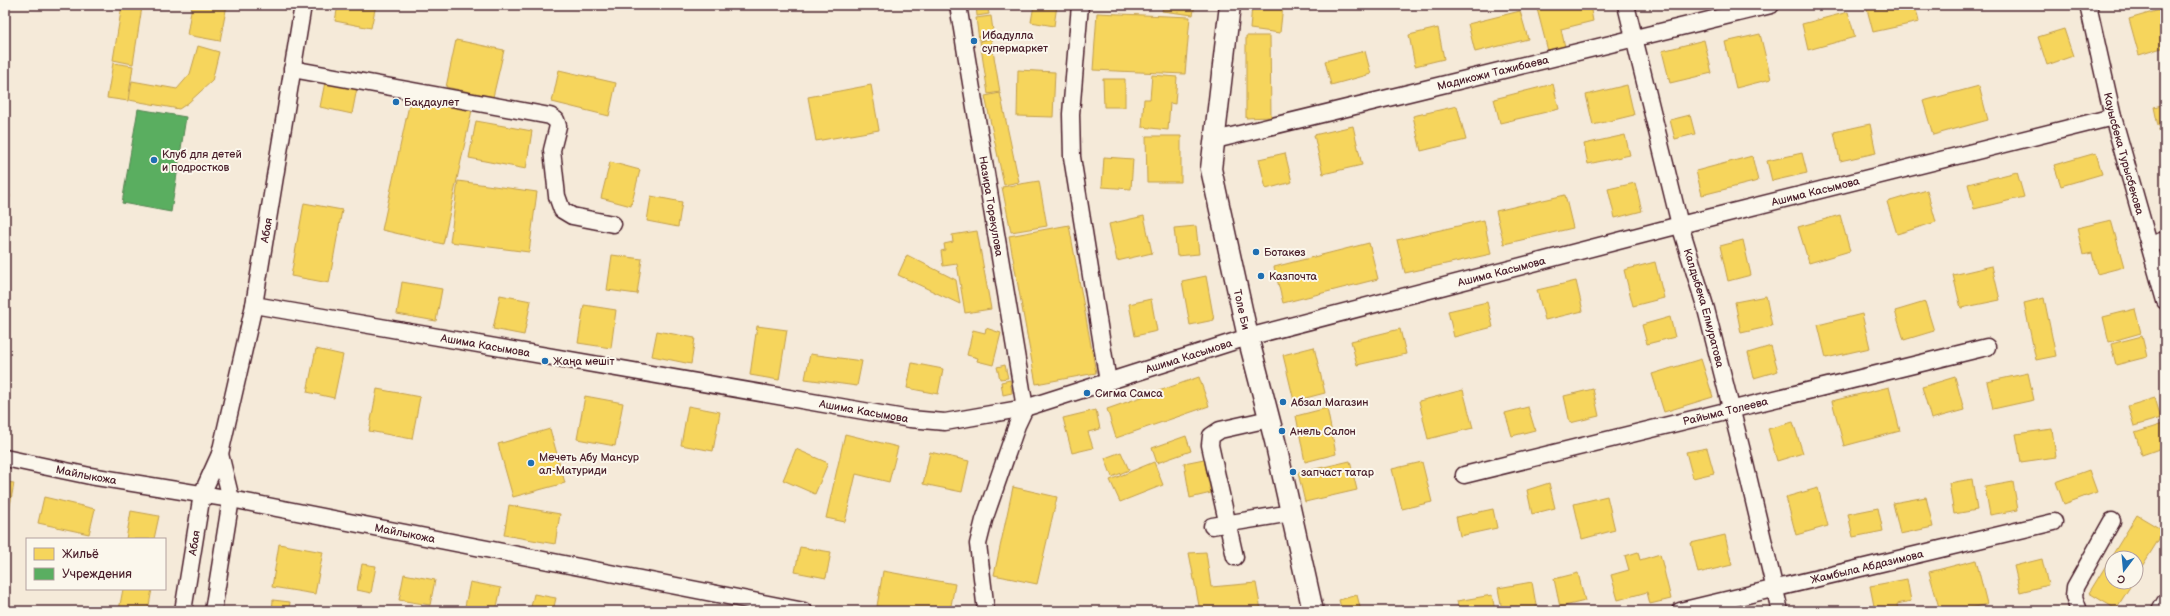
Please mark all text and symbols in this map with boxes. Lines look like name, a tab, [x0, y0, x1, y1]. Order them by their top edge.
place label: Ибадулла супермаркет	[982, 29, 1048, 55]
marker: Ибадулла супермаркет	[969, 36, 979, 46]
street label: Мадикожи Тажибаева	[1436, 53, 1550, 92]
street label: Кауысбека Турысбекова	[2101, 91, 2147, 217]
place label: Бақдаулет	[404, 96, 459, 109]
marker: Бақдаулет	[391, 97, 401, 107]
place label: Клуб для детей и подростков	[162, 148, 242, 174]
marker: Клуб для детей и подростков	[149, 155, 159, 165]
street label: Назира Торекулова	[977, 155, 1006, 258]
street label: Ашима Касымова	[1769, 174, 1861, 209]
street label: Абая	[258, 217, 275, 245]
place label: Ботакөз	[1264, 246, 1306, 259]
marker: Ботакөз	[1251, 247, 1261, 257]
street label: Калдыбека Елмуратова	[1681, 247, 1727, 369]
street label: Ашима Касымова	[1455, 254, 1547, 289]
place label: Казпочта	[1269, 270, 1318, 283]
marker: Казпочта	[1256, 271, 1266, 281]
street label: Толе Би	[1231, 288, 1253, 331]
street label: Ашима Касымова	[439, 331, 532, 359]
street label: Ашима Касымова	[1143, 336, 1234, 376]
place label: Жаңа мешіт	[553, 355, 615, 368]
marker: Жаңа мешіт	[540, 356, 550, 366]
place label: Сигма Самса	[1095, 387, 1163, 400]
marker: Сигма Самса	[1082, 388, 1092, 398]
street label: Райыма Толеева	[1681, 394, 1770, 428]
place label: Абзал Магазин	[1290, 396, 1369, 409]
street label: Ашима Касымова	[817, 397, 910, 425]
marker: Абзал Магазин	[1278, 397, 1288, 407]
place label: Анель Салон	[1289, 425, 1356, 438]
marker: Анель Салон	[1277, 426, 1287, 436]
place label: Мечеть Абу Мансур ал-Матуриди	[539, 451, 640, 477]
marker: Мечеть Абу Мансур ал-Матуриди	[526, 458, 536, 468]
street label: Майлыкожа	[55, 462, 118, 487]
place label: запчаст татар	[1301, 466, 1375, 479]
marker: запчаст татар	[1288, 467, 1298, 477]
street label: Майлыкожа	[374, 521, 437, 545]
street label: Абая	[185, 529, 203, 557]
legend	[26, 538, 166, 590]
text: Жильё	[62, 547, 99, 562]
street label: Жамбыла Абдазимова	[1809, 547, 1925, 586]
north arrow	[2104, 550, 2144, 590]
text: Учреждения	[62, 567, 132, 582]
text: С	[2116, 572, 2127, 586]

